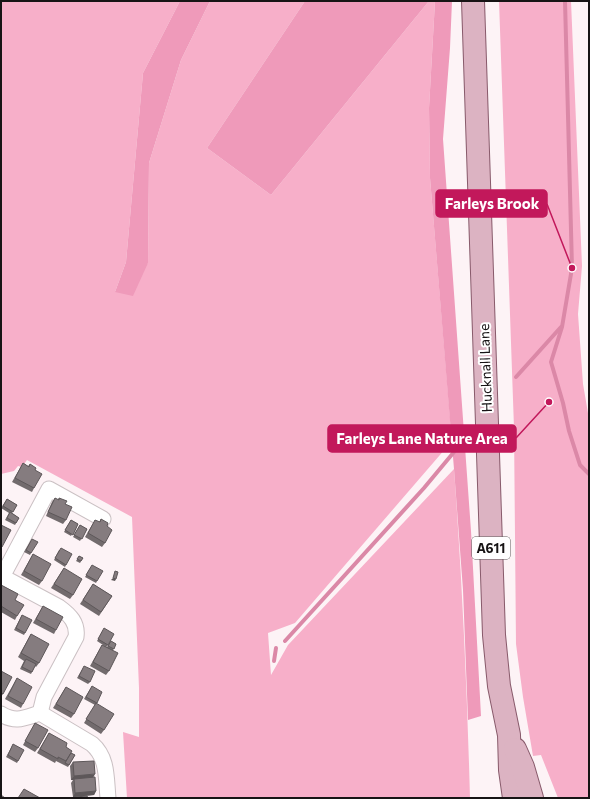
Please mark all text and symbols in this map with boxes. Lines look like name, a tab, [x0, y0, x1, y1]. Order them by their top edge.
callout: Farleys Brook	[436, 190, 547, 217]
text: Farleys Brook	[445, 194, 540, 212]
street label: Hucknall Lane	[475, 323, 495, 413]
callout: Farleys Lane Nature Area	[328, 425, 516, 452]
text: Farleys Lane Nature Area	[336, 429, 508, 447]
road number: A611	[472, 537, 510, 559]

